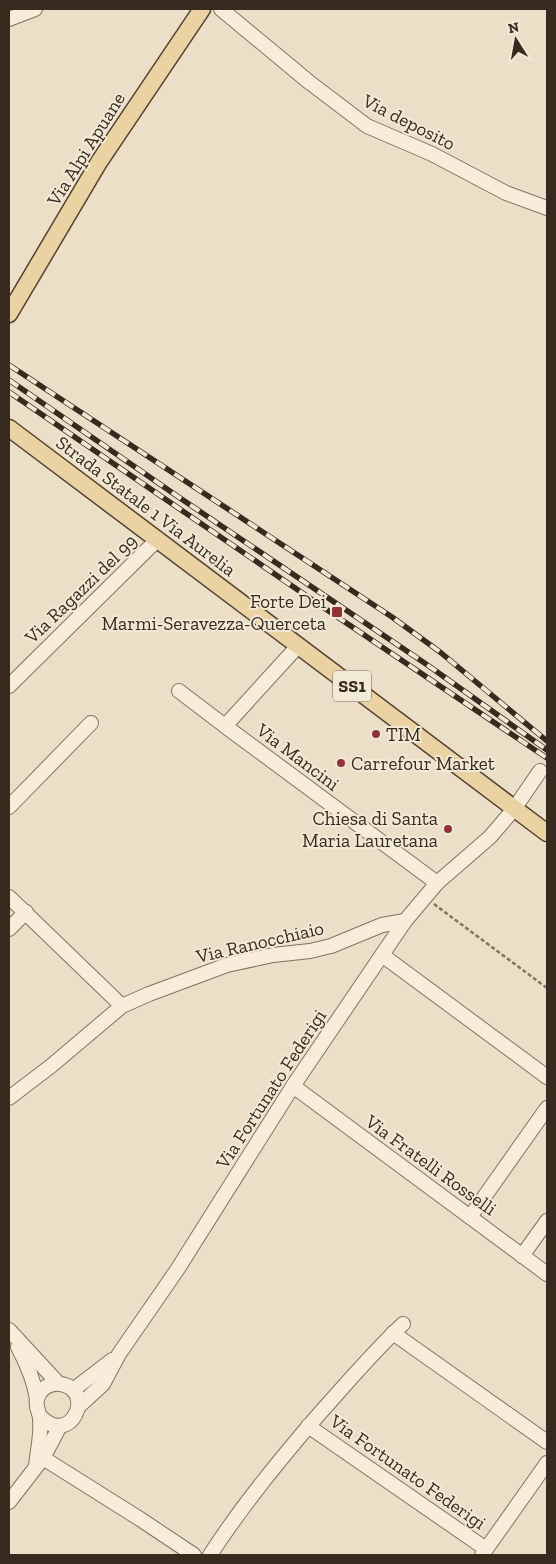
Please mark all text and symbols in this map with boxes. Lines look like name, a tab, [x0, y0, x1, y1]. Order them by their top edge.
north arrow	[491, 15, 541, 65]
text: N	[507, 18, 521, 37]
street label: Via Alpi Apuane	[41, 88, 130, 211]
street label: Via deposito	[358, 88, 459, 155]
street label: Strada Statale 1 Via Aurelia	[51, 431, 241, 581]
street label: Via Ragazzi del 99	[19, 530, 142, 649]
place label: Forte Dei Marmi-Seravezza-Querceta	[101, 590, 326, 635]
marker: Forte Dei Marmi-Seravezza-Querceta	[330, 605, 344, 619]
road number: SS1	[333, 670, 371, 701]
street label: Via Mancini	[251, 718, 344, 796]
place label: TIM	[386, 723, 421, 746]
marker: TIM	[370, 728, 382, 740]
place label: Carrefour Market	[351, 752, 495, 775]
marker: Carrefour Market	[335, 757, 347, 769]
place label: Chiesa di Santa Maria Lauretana	[302, 807, 438, 852]
marker: Chiesa di Santa Maria Lauretana	[442, 823, 454, 835]
street label: Via Ranocchiaio	[193, 916, 326, 968]
street label: Via Fortunato Federigi	[210, 1005, 331, 1174]
street label: Via Fratelli Rosselli	[360, 1109, 501, 1220]
street label: Via Fortunato Federigi	[325, 1409, 490, 1535]

